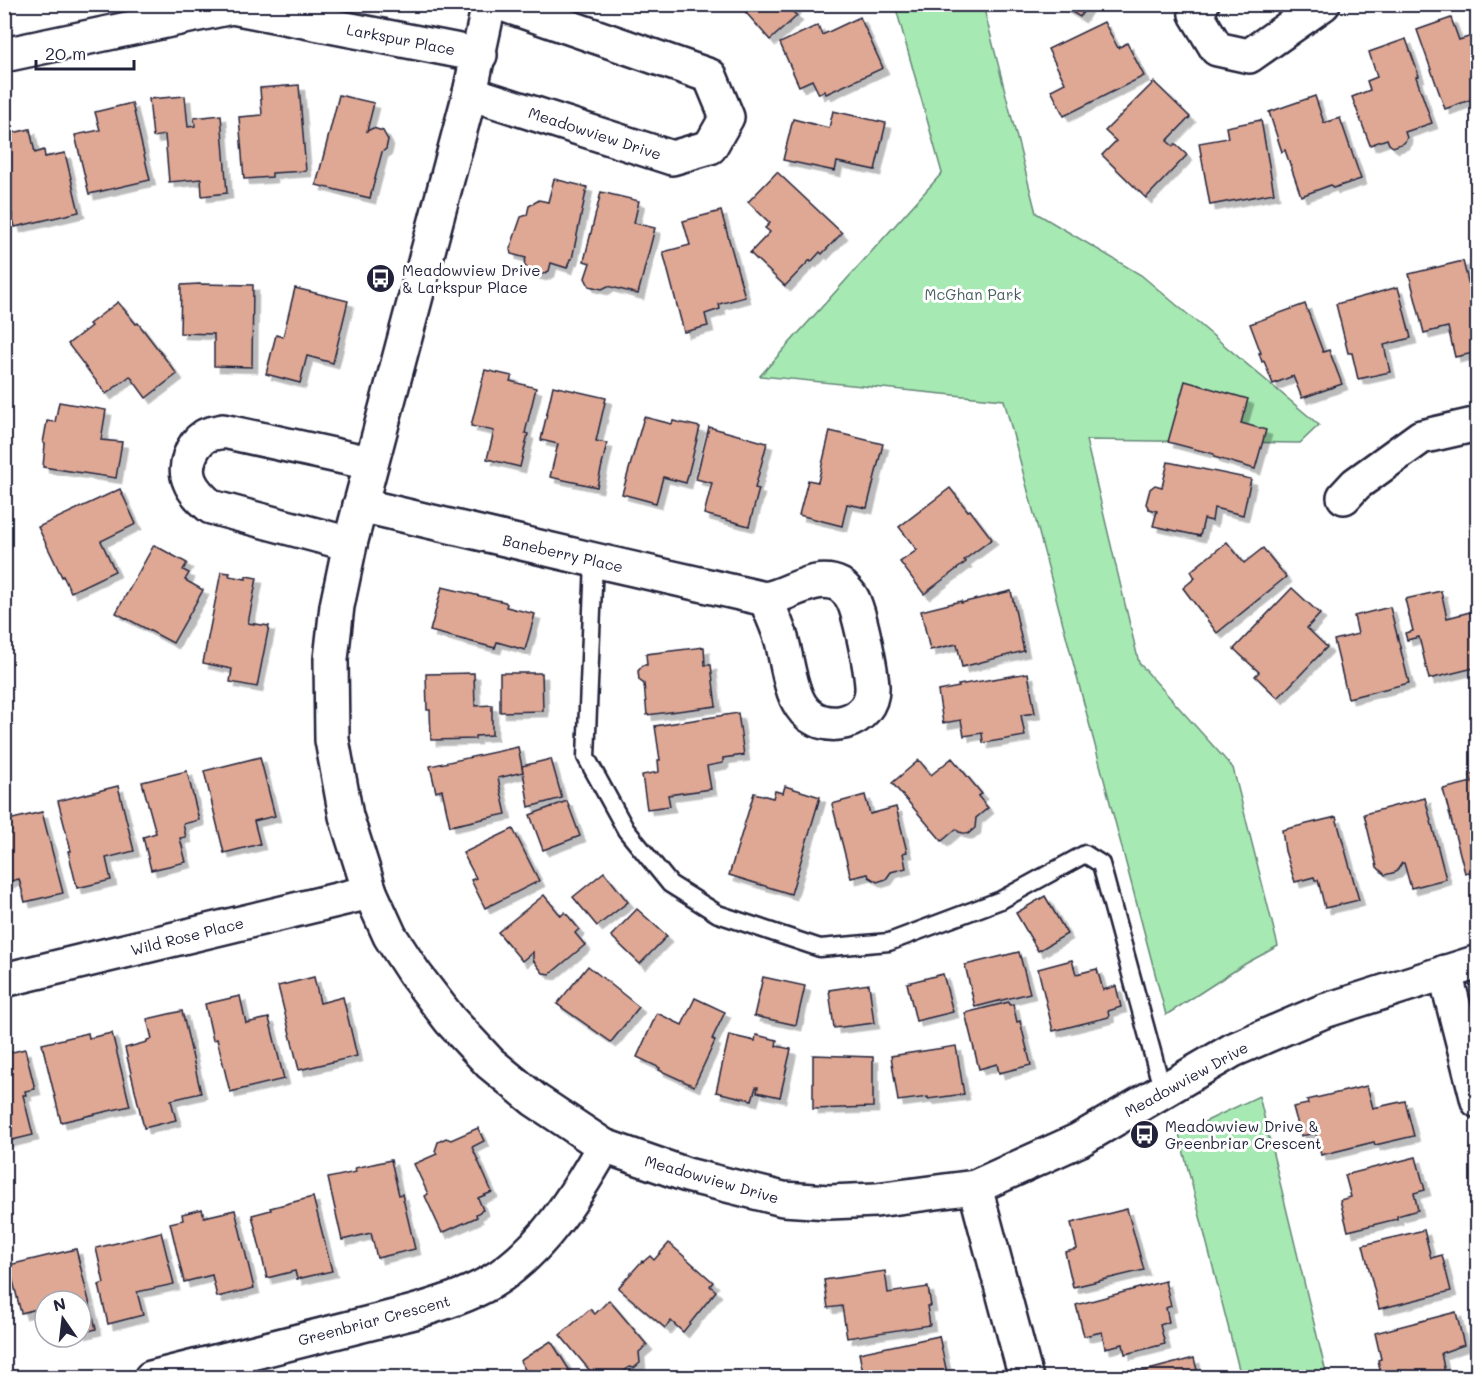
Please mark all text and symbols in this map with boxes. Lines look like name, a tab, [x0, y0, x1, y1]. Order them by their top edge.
street label: Larkspur Place	[345, 19, 457, 59]
scale bar	[36, 33, 134, 71]
text: 20 m	[45, 41, 86, 65]
street label: Meadowview Drive	[526, 102, 664, 164]
place label: Meadowview Drive & Larkspur Place	[402, 260, 541, 297]
bus stop icon: Meadowview Drive & Larkspur Place	[365, 263, 397, 295]
park label: McGhan Park	[925, 284, 1021, 304]
street label: Baneberry Place	[501, 529, 625, 577]
street label: Wild Rose Place	[128, 912, 246, 960]
street label: Meadowview Drive	[1121, 1037, 1251, 1121]
place label: Meadowview Drive & Greenbriar Crescent	[1165, 1116, 1322, 1153]
bus stop icon: Meadowview Drive & Greenbriar Crescent	[1128, 1119, 1160, 1151]
street label: Meadowview Drive	[643, 1150, 781, 1208]
north arrow	[33, 1289, 93, 1349]
street label: Greenbriar Crescent	[296, 1290, 452, 1350]
text: N	[51, 1292, 68, 1316]

